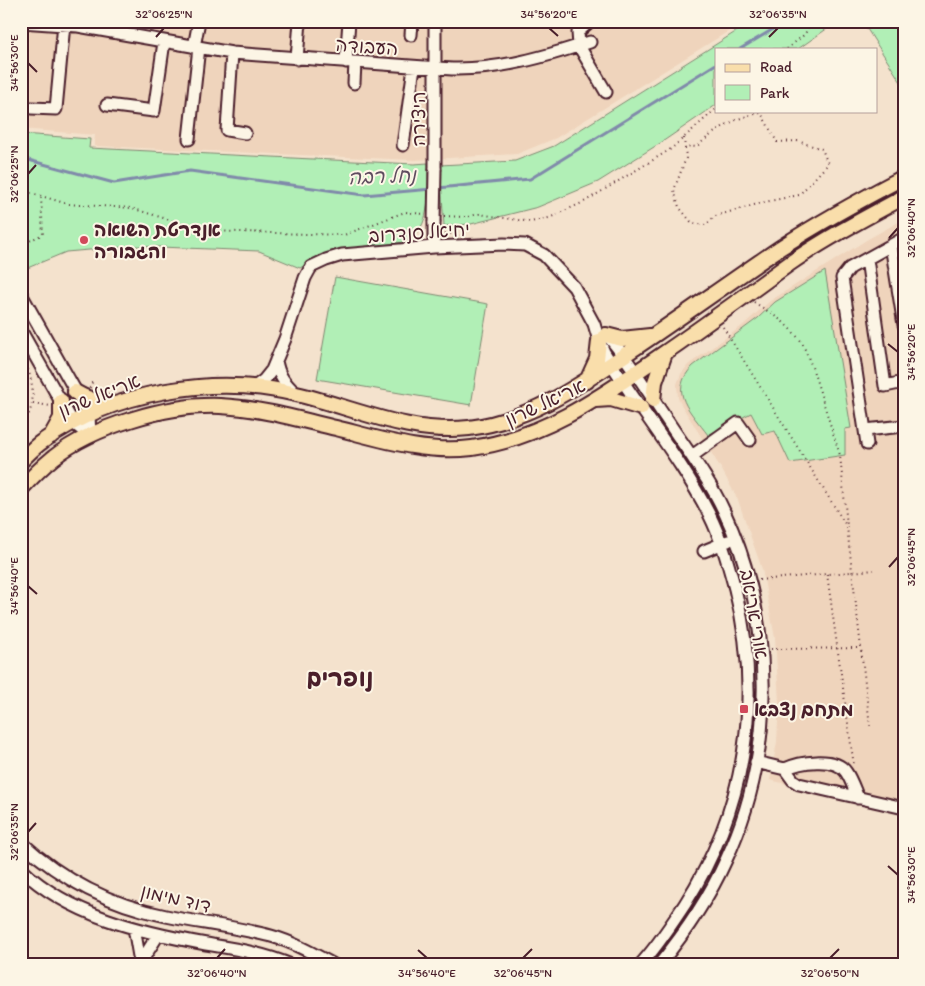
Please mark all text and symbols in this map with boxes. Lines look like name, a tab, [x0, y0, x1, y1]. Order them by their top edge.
text: 32°06'25"N	[135, 7, 193, 21]
text: 34°56'20"E	[521, 7, 578, 21]
text: 32°06'35"N	[749, 7, 807, 21]
street label: העבודה	[335, 33, 399, 60]
text: 34°56'30"E	[7, 34, 21, 92]
legend	[715, 48, 878, 112]
text: Road	[760, 58, 793, 76]
text: Park	[760, 84, 790, 102]
street label: היצירה	[407, 91, 430, 147]
text: 32°06'25"N	[7, 145, 21, 203]
water label: נחל רבה	[348, 163, 417, 189]
text: 32°06'40"N	[904, 198, 918, 258]
street label: יחיאל סנדרוב	[367, 217, 471, 248]
place label: אנדרטת השואה והגבורה	[94, 218, 221, 263]
marker: אנדרטת השואה והגבורה	[78, 234, 90, 246]
text: 34°56'20"E	[904, 323, 918, 380]
street label: אריאל שרון	[55, 369, 144, 423]
street label: אריאל שרון	[501, 374, 590, 432]
text: 32°06'45"N	[904, 528, 918, 586]
text: 34°56'40"E	[7, 557, 21, 615]
street label: אורי אריאב	[735, 567, 774, 661]
district label: נופרים	[306, 663, 374, 692]
place label: מתחם נצבא	[754, 698, 853, 721]
marker: מתחם נצבא	[738, 703, 750, 715]
text: 32°06'35"N	[7, 803, 21, 861]
text: 34°56'30"E	[904, 846, 918, 904]
street label: דוד מימון	[138, 879, 213, 919]
text: 32°06'40"N	[187, 966, 247, 980]
text: 34°56'40"E	[398, 966, 456, 980]
text: 32°06'45"N	[494, 966, 552, 980]
text: 32°06'50"N	[801, 966, 859, 980]

